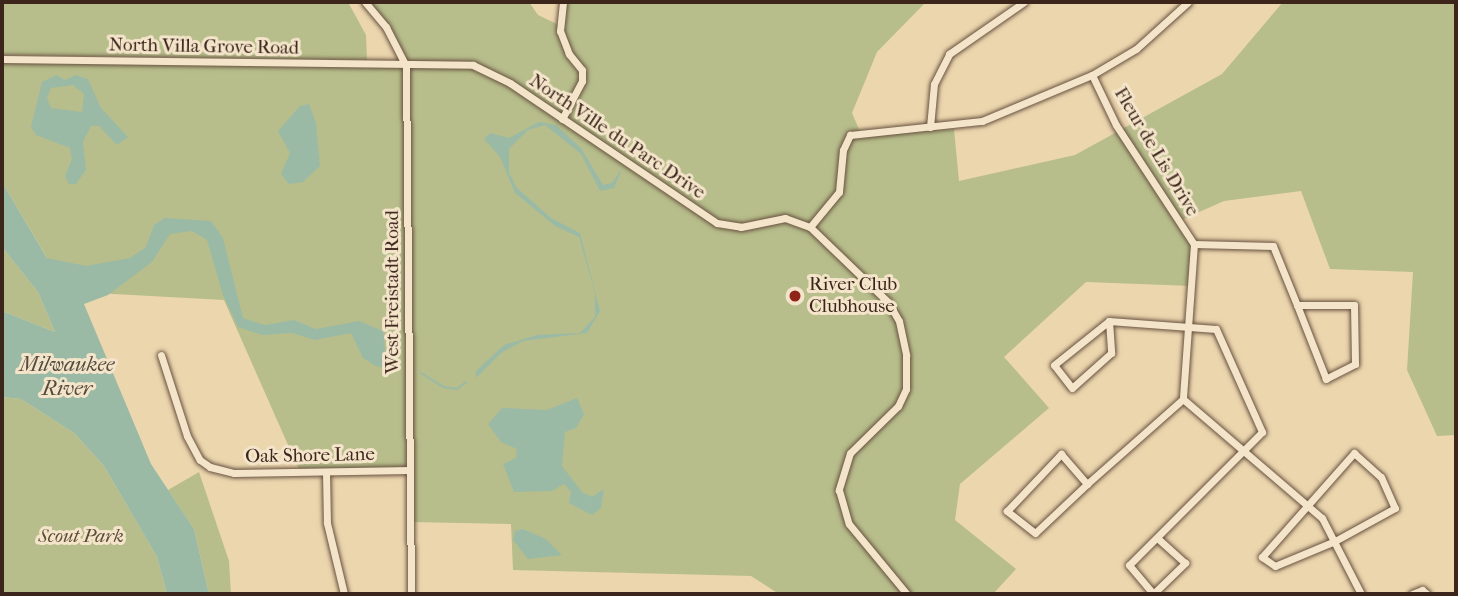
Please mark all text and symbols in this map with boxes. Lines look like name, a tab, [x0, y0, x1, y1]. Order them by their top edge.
street label: North Villa Grove Road	[109, 34, 299, 60]
street label: North Ville du Parc Drive	[525, 70, 709, 204]
street label: Fleur de Lis Drive	[1109, 84, 1203, 220]
street label: West Freistadt Road	[382, 210, 404, 374]
place label: River Club Clubhouse	[809, 274, 897, 318]
marker: River Club Clubhouse	[787, 288, 803, 304]
water label: Milwaukee River	[20, 351, 114, 401]
street label: Oak Shore Lane	[245, 443, 375, 469]
park label: Scout Park	[38, 526, 124, 548]

